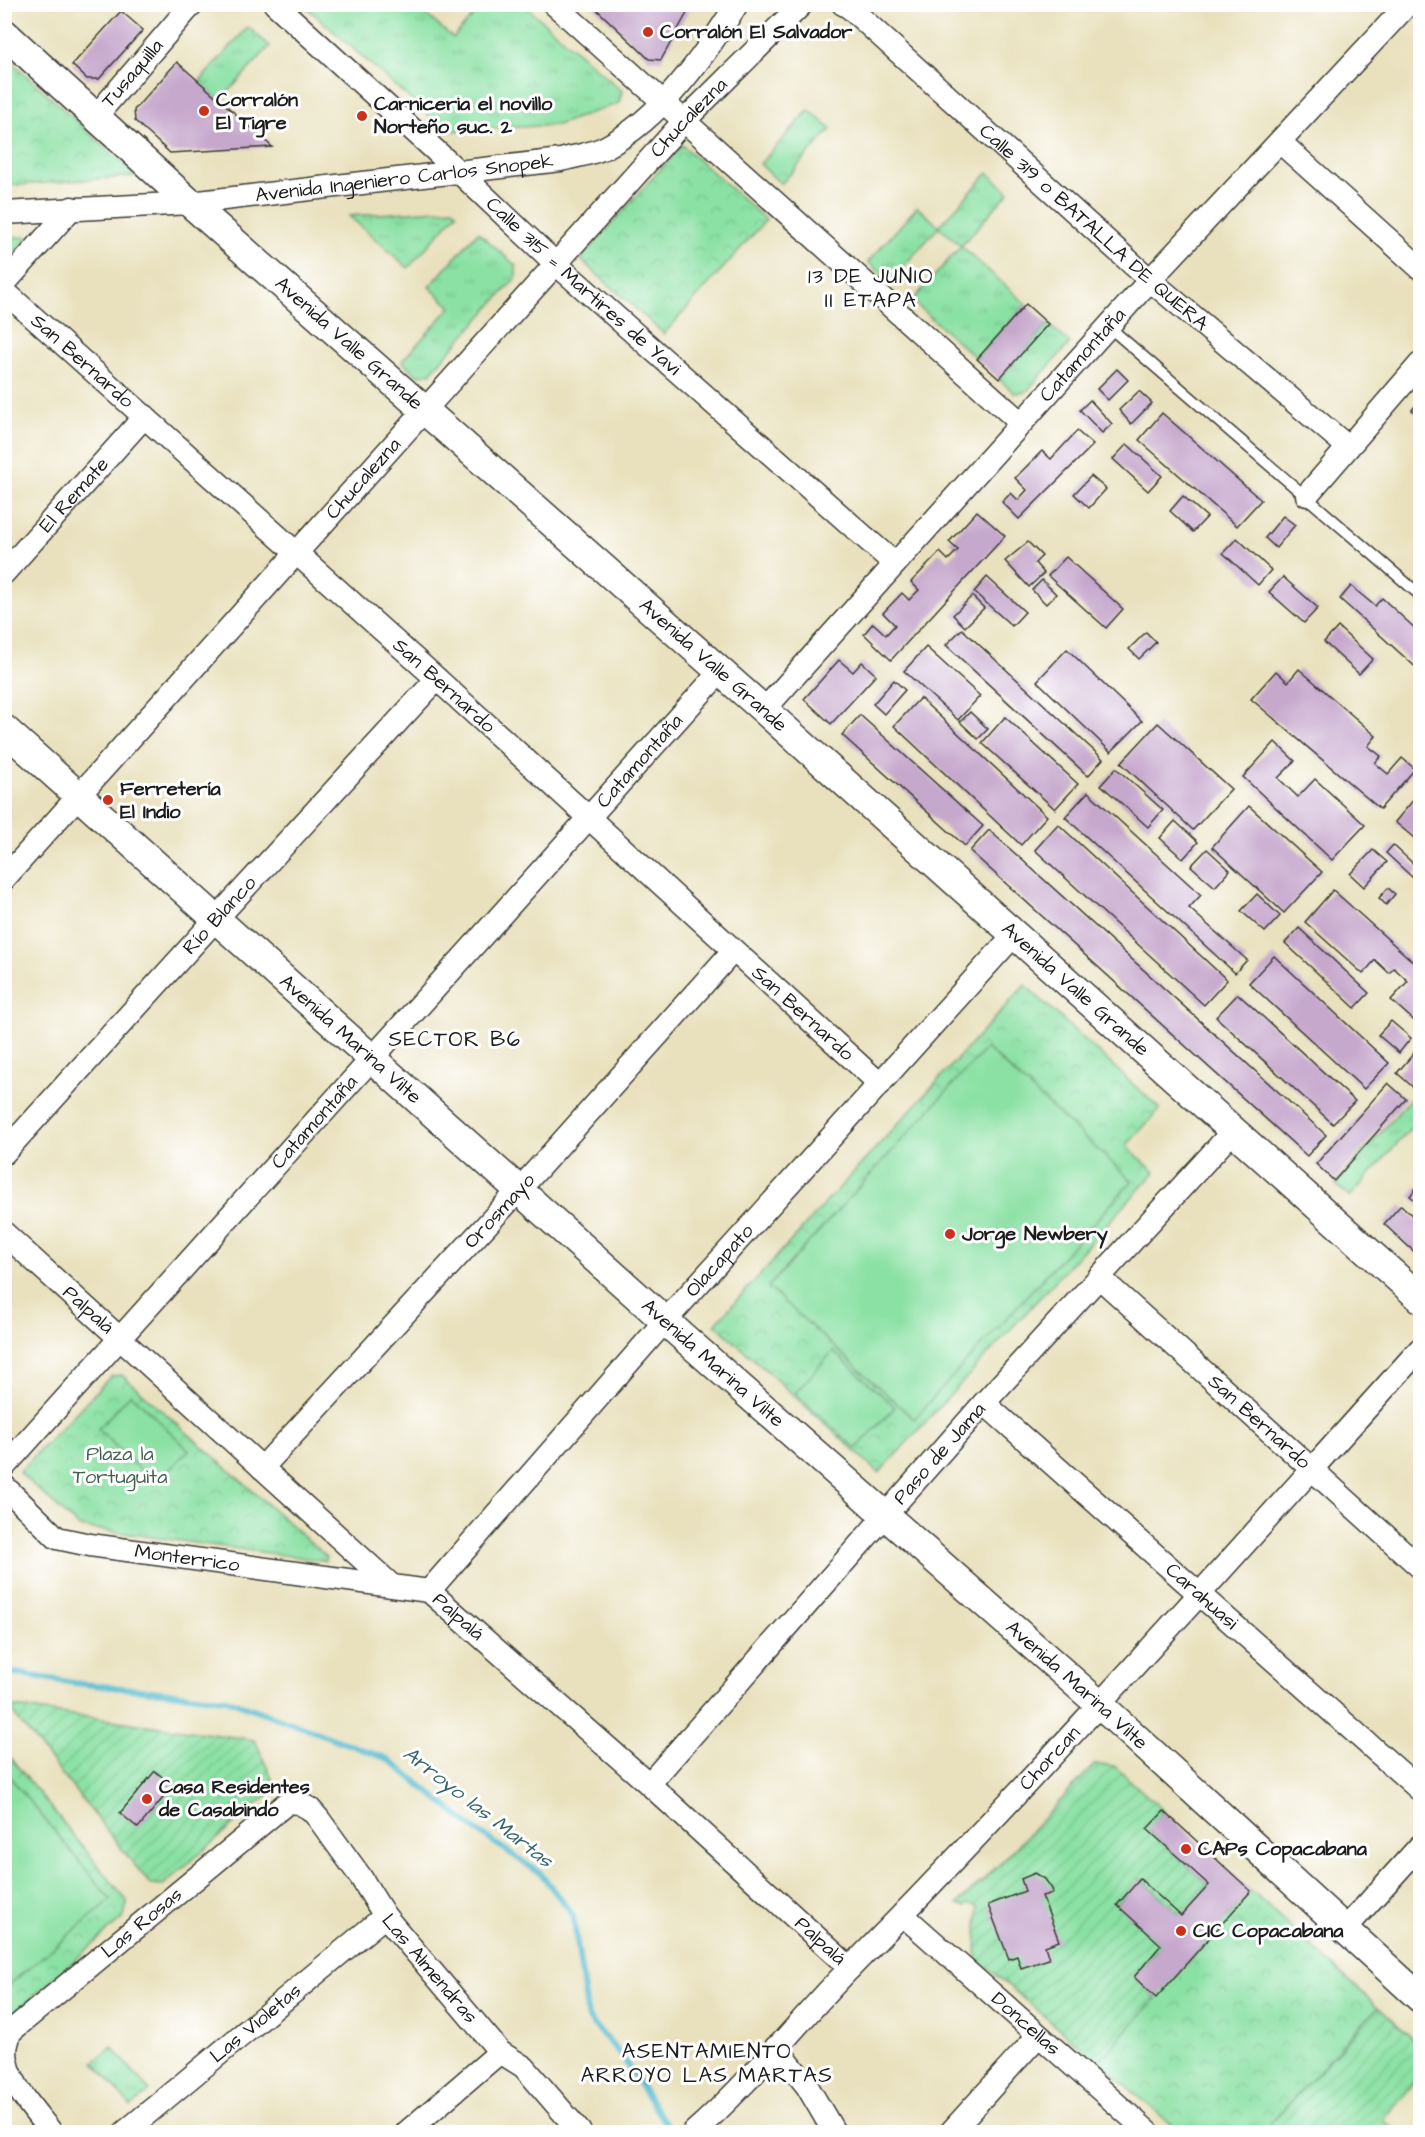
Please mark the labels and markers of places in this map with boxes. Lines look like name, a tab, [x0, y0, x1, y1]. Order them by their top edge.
place label: Corralón El Salvador	[660, 18, 853, 46]
marker: Corralón El Salvador	[641, 25, 655, 39]
place label: Corralón El Tigre	[216, 86, 298, 138]
place label: Carniceria el novillo Norteño suc. 2	[374, 90, 553, 141]
marker: Corralón El Tigre	[197, 104, 211, 118]
marker: Carniceria el novillo Norteño suc. 2	[355, 109, 369, 123]
place label: Ferretería El Indio	[120, 775, 222, 826]
marker: Ferretería El Indio	[101, 793, 115, 807]
place label: Jorge Newbery	[961, 1220, 1108, 1249]
marker: Jorge Newbery	[943, 1227, 957, 1241]
place label: Casa Residentes de Casabindo	[158, 1773, 310, 1824]
marker: Casa Residentes de Casabindo	[140, 1792, 154, 1806]
place label: CAPs Copacabana	[1198, 1835, 1368, 1863]
marker: CAPs Copacabana	[1179, 1842, 1193, 1856]
place label: CIC Copacabana	[1193, 1917, 1344, 1945]
marker: CIC Copacabana	[1174, 1924, 1188, 1938]

